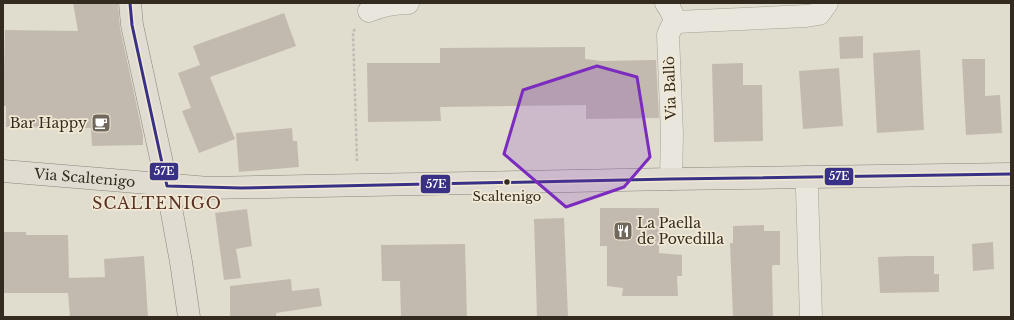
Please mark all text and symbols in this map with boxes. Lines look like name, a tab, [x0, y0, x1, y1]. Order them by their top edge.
street label: Via Ballò	[660, 56, 680, 121]
cafe icon: Bar Happy	[90, 112, 112, 134]
place label: Bar Happy	[10, 114, 87, 132]
line badge: 57E	[149, 162, 179, 181]
text: 57E	[154, 164, 175, 178]
street label: Via Scaltenigo	[32, 165, 136, 191]
line badge: 57E	[824, 167, 854, 186]
text: 57E	[829, 169, 850, 183]
line badge: 57E	[420, 174, 451, 194]
text: 57E	[426, 177, 447, 191]
marker: Scaltenigo	[502, 177, 512, 187]
place label: Scaltenigo	[473, 188, 541, 205]
district label: SCALTENIGO	[92, 193, 222, 213]
place label: La Paella de Povedilla	[637, 214, 724, 248]
restaurant icon: La Paella de Povedilla	[612, 220, 634, 242]

